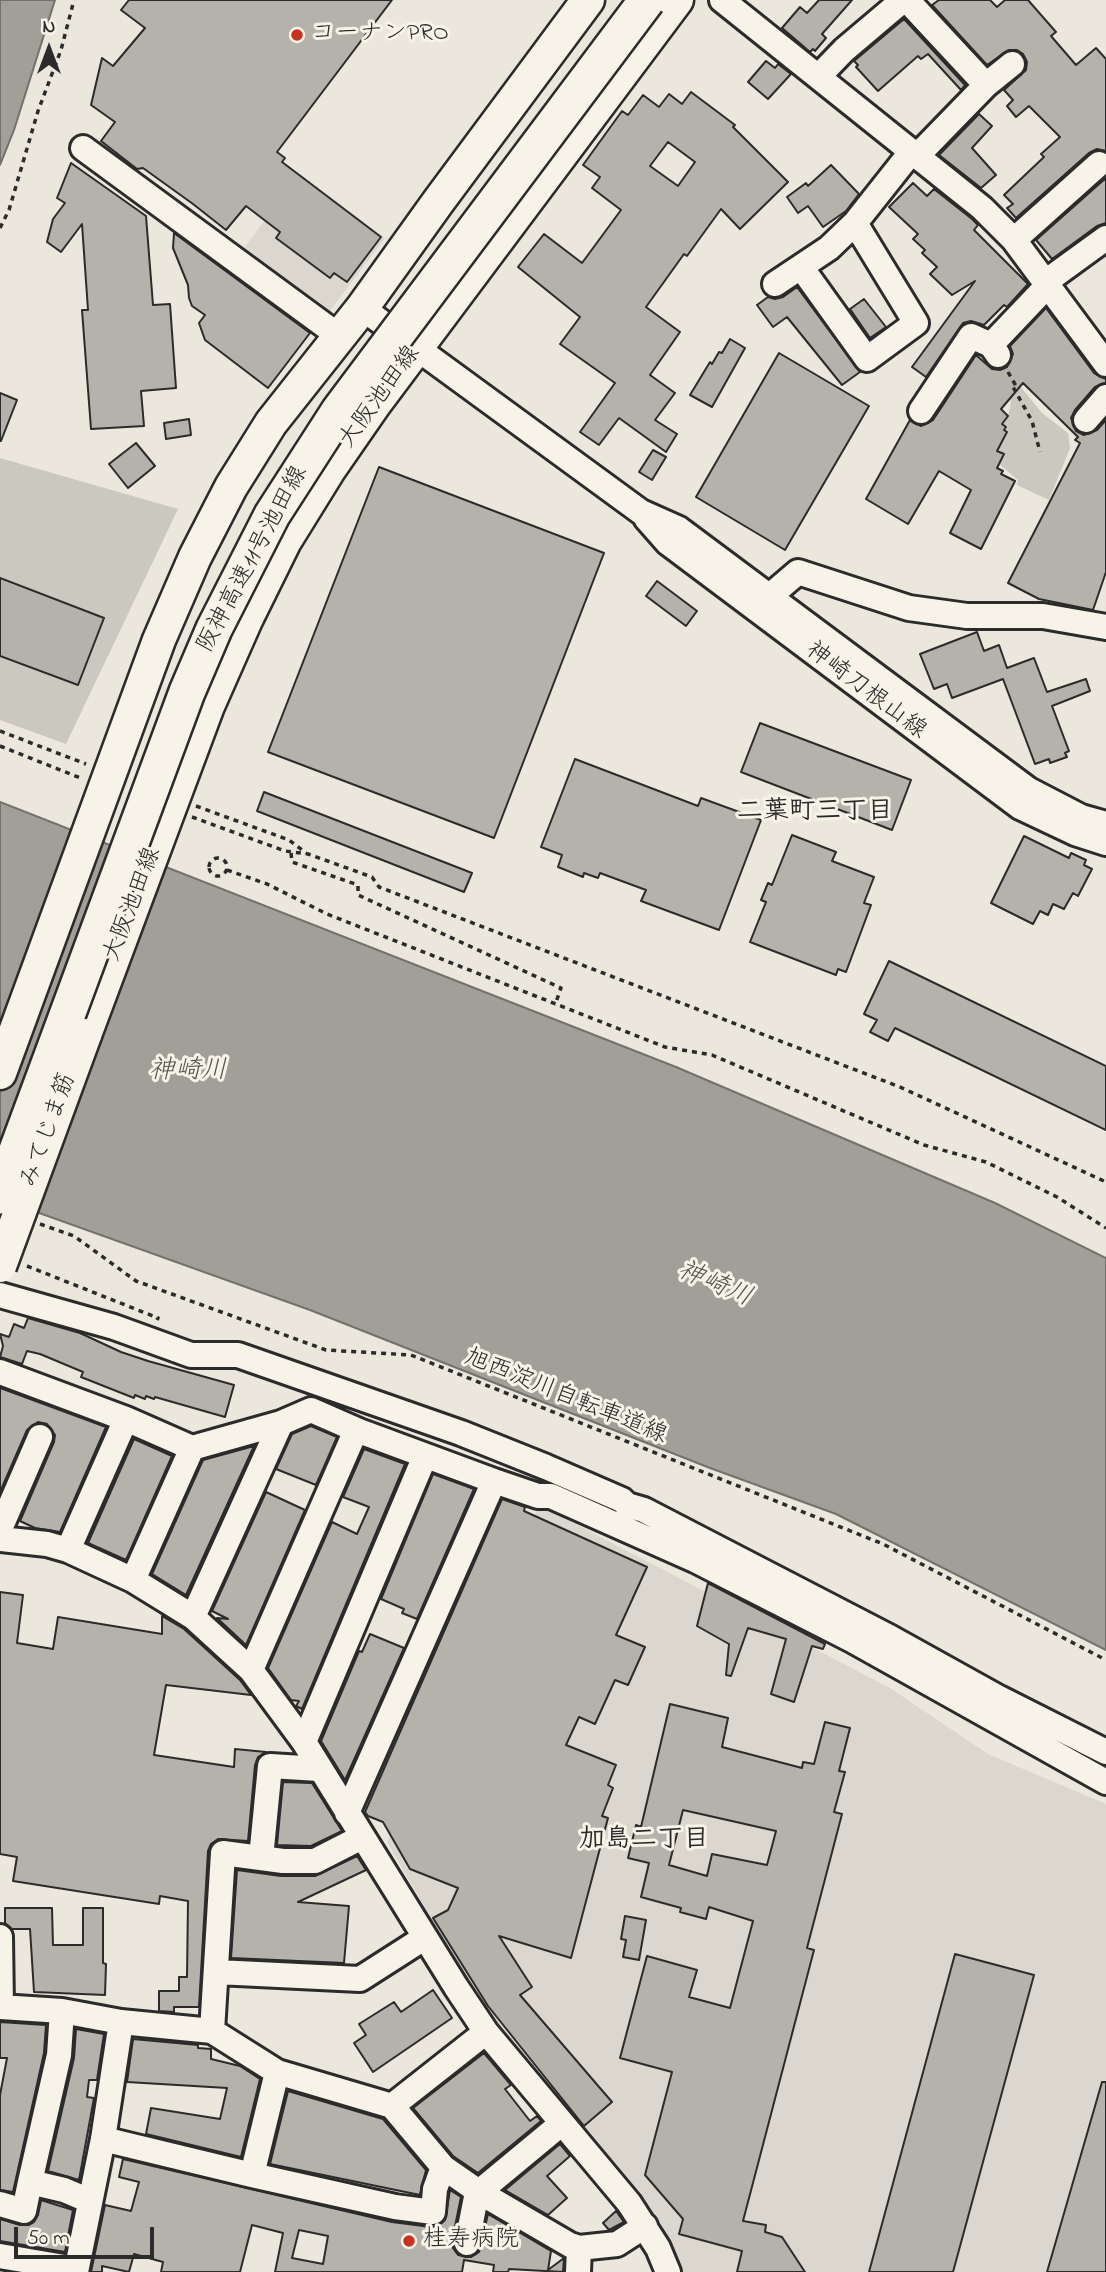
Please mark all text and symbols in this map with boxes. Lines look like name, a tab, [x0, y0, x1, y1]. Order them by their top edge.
north arrow	[14, 14, 84, 84]
text: N	[43, 14, 55, 41]
place label: コーナンPRO	[311, 21, 449, 49]
marker: コーナンPRO	[289, 27, 305, 43]
street label: 大阪池田線	[334, 341, 428, 455]
street label: 阪神高速11号池田線	[193, 462, 315, 658]
street label: 神崎刀根山線	[799, 637, 931, 747]
district label: 二葉町三丁目	[737, 798, 893, 830]
street label: 大阪池田線	[99, 844, 169, 966]
water label: 神崎川	[149, 1057, 227, 1089]
street label: みてじま筋	[16, 1070, 84, 1192]
water label: 神崎川	[672, 1256, 756, 1316]
street label: 旭西淀川自転車道線	[459, 1344, 671, 1452]
district label: 加島二丁目	[579, 1826, 709, 1858]
scale bar	[18, 2212, 158, 2256]
text: 50 m	[27, 2224, 70, 2254]
place label: 桂寿病院	[423, 2227, 519, 2255]
marker: 桂寿病院	[401, 2233, 417, 2249]

